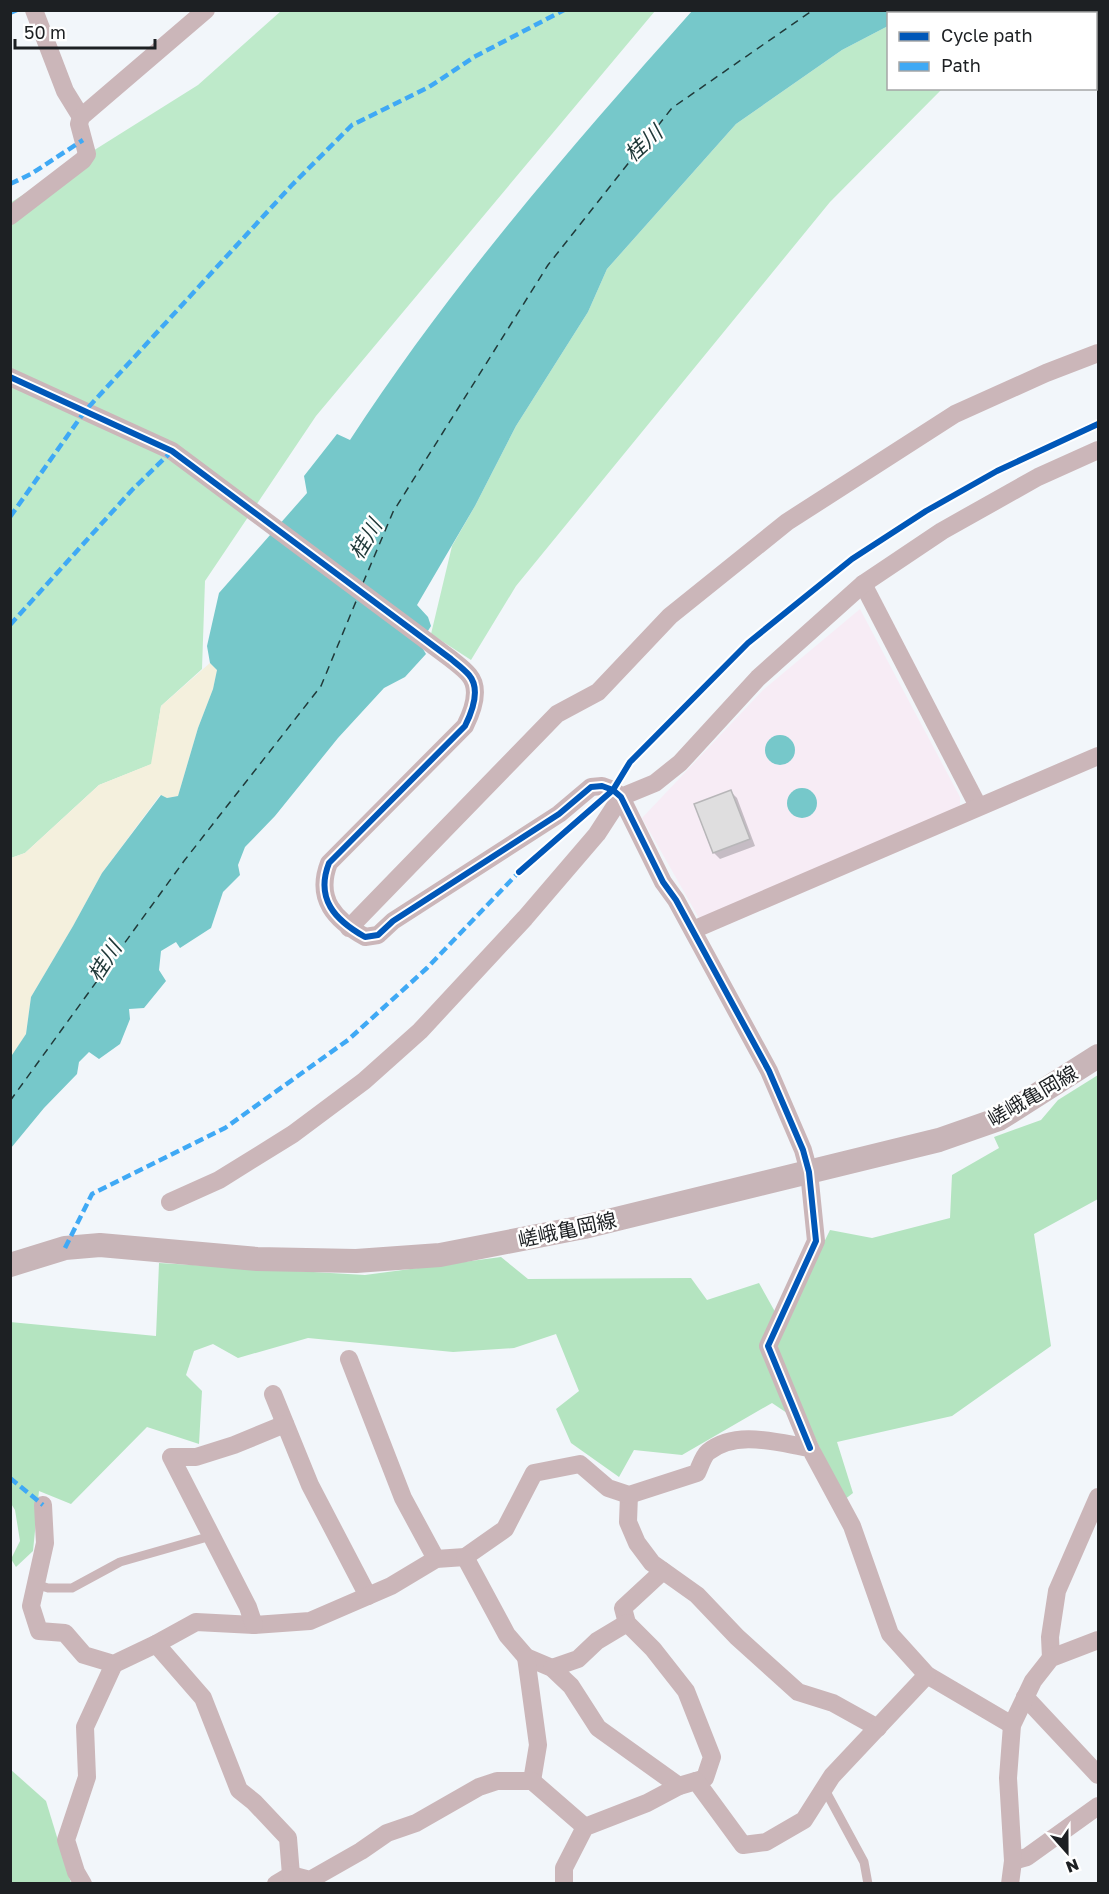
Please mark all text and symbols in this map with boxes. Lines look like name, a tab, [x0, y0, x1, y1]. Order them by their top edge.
scale bar	[15, 12, 154, 50]
legend	[887, 12, 1097, 90]
text: 50 m	[24, 21, 66, 43]
text: Cycle path	[941, 24, 1033, 46]
text: Path	[941, 54, 981, 76]
water label: 桂川	[619, 118, 669, 167]
water label: 桂川	[343, 513, 388, 564]
water label: 桂川	[82, 935, 127, 986]
street label: 嵯峨亀岡線	[983, 1060, 1081, 1130]
street label: 嵯峨亀岡線	[516, 1207, 618, 1251]
north arrow	[1037, 1822, 1097, 1882]
text: N	[1063, 1854, 1082, 1878]

